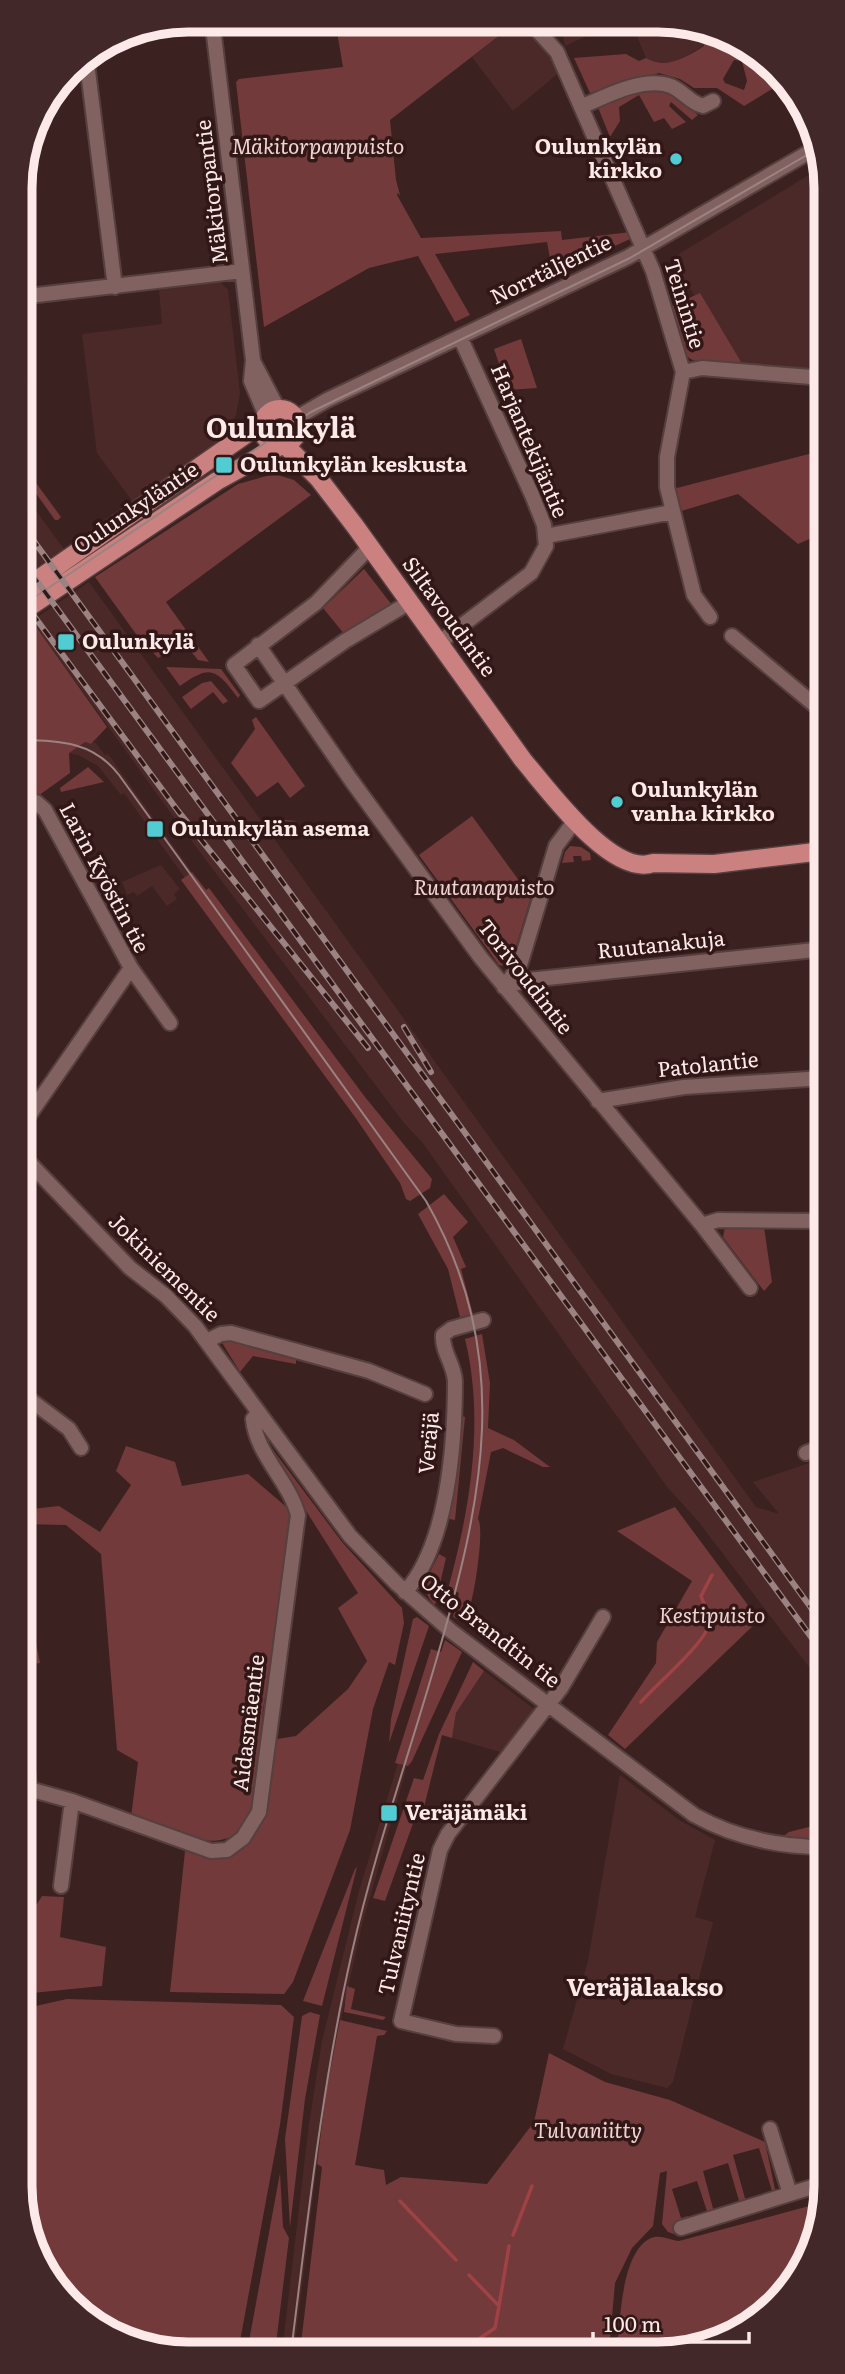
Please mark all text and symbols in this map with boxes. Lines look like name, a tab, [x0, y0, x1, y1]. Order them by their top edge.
street label: Mäkitorpantie	[185, 118, 234, 266]
park label: Mäkitorpanpuisto	[232, 129, 404, 160]
place label: Oulunkylän kirkko	[535, 129, 662, 184]
marker: Oulunkylän kirkko	[668, 151, 684, 167]
street label: Norrtäljentie	[484, 225, 616, 310]
street label: Teinintie	[658, 255, 715, 352]
street label: Harjantekijäntie	[485, 358, 578, 522]
district label: Oulunkylä	[206, 405, 357, 447]
place label: Oulunkylän keskusta	[240, 447, 468, 478]
street label: Oulunkyläntie	[66, 452, 204, 559]
marker: Oulunkylän keskusta	[214, 455, 234, 475]
street label: Siltavoudintie	[397, 549, 505, 682]
place label: Oulunkylä	[82, 624, 196, 655]
marker: Oulunkylä	[56, 632, 76, 652]
place label: Oulunkylän vanha kirkko	[631, 772, 775, 827]
marker: Oulunkylän vanha kirkko	[609, 794, 625, 810]
street label: Larin Kyöstin tie	[53, 796, 159, 958]
place label: Oulunkylän asema	[171, 811, 371, 842]
marker: Oulunkylän asema	[145, 819, 165, 839]
park label: Ruutanapuisto	[413, 870, 555, 901]
street label: Torivoudintie	[472, 911, 582, 1040]
street label: Ruutanakuja	[595, 920, 727, 965]
street label: Patolantie	[656, 1042, 760, 1083]
street label: Jokiniementie	[103, 1205, 229, 1328]
street label: Veräjä	[408, 1410, 445, 1475]
street label: Otto Brandtin tie	[415, 1564, 568, 1694]
park label: Kestipuisto	[659, 1598, 765, 1629]
street label: Aidasmäentie	[223, 1652, 270, 1793]
place label: Veräjämäki	[405, 1795, 528, 1826]
marker: Veräjämäki	[379, 1803, 399, 1823]
street label: Tulvaniityntie	[368, 1849, 431, 1998]
district label: Veräjälaakso	[567, 1968, 724, 2003]
park label: Tulvaniitty	[534, 2113, 642, 2144]
scale bar	[593, 2300, 749, 2344]
text: 100 m	[604, 2307, 661, 2338]

